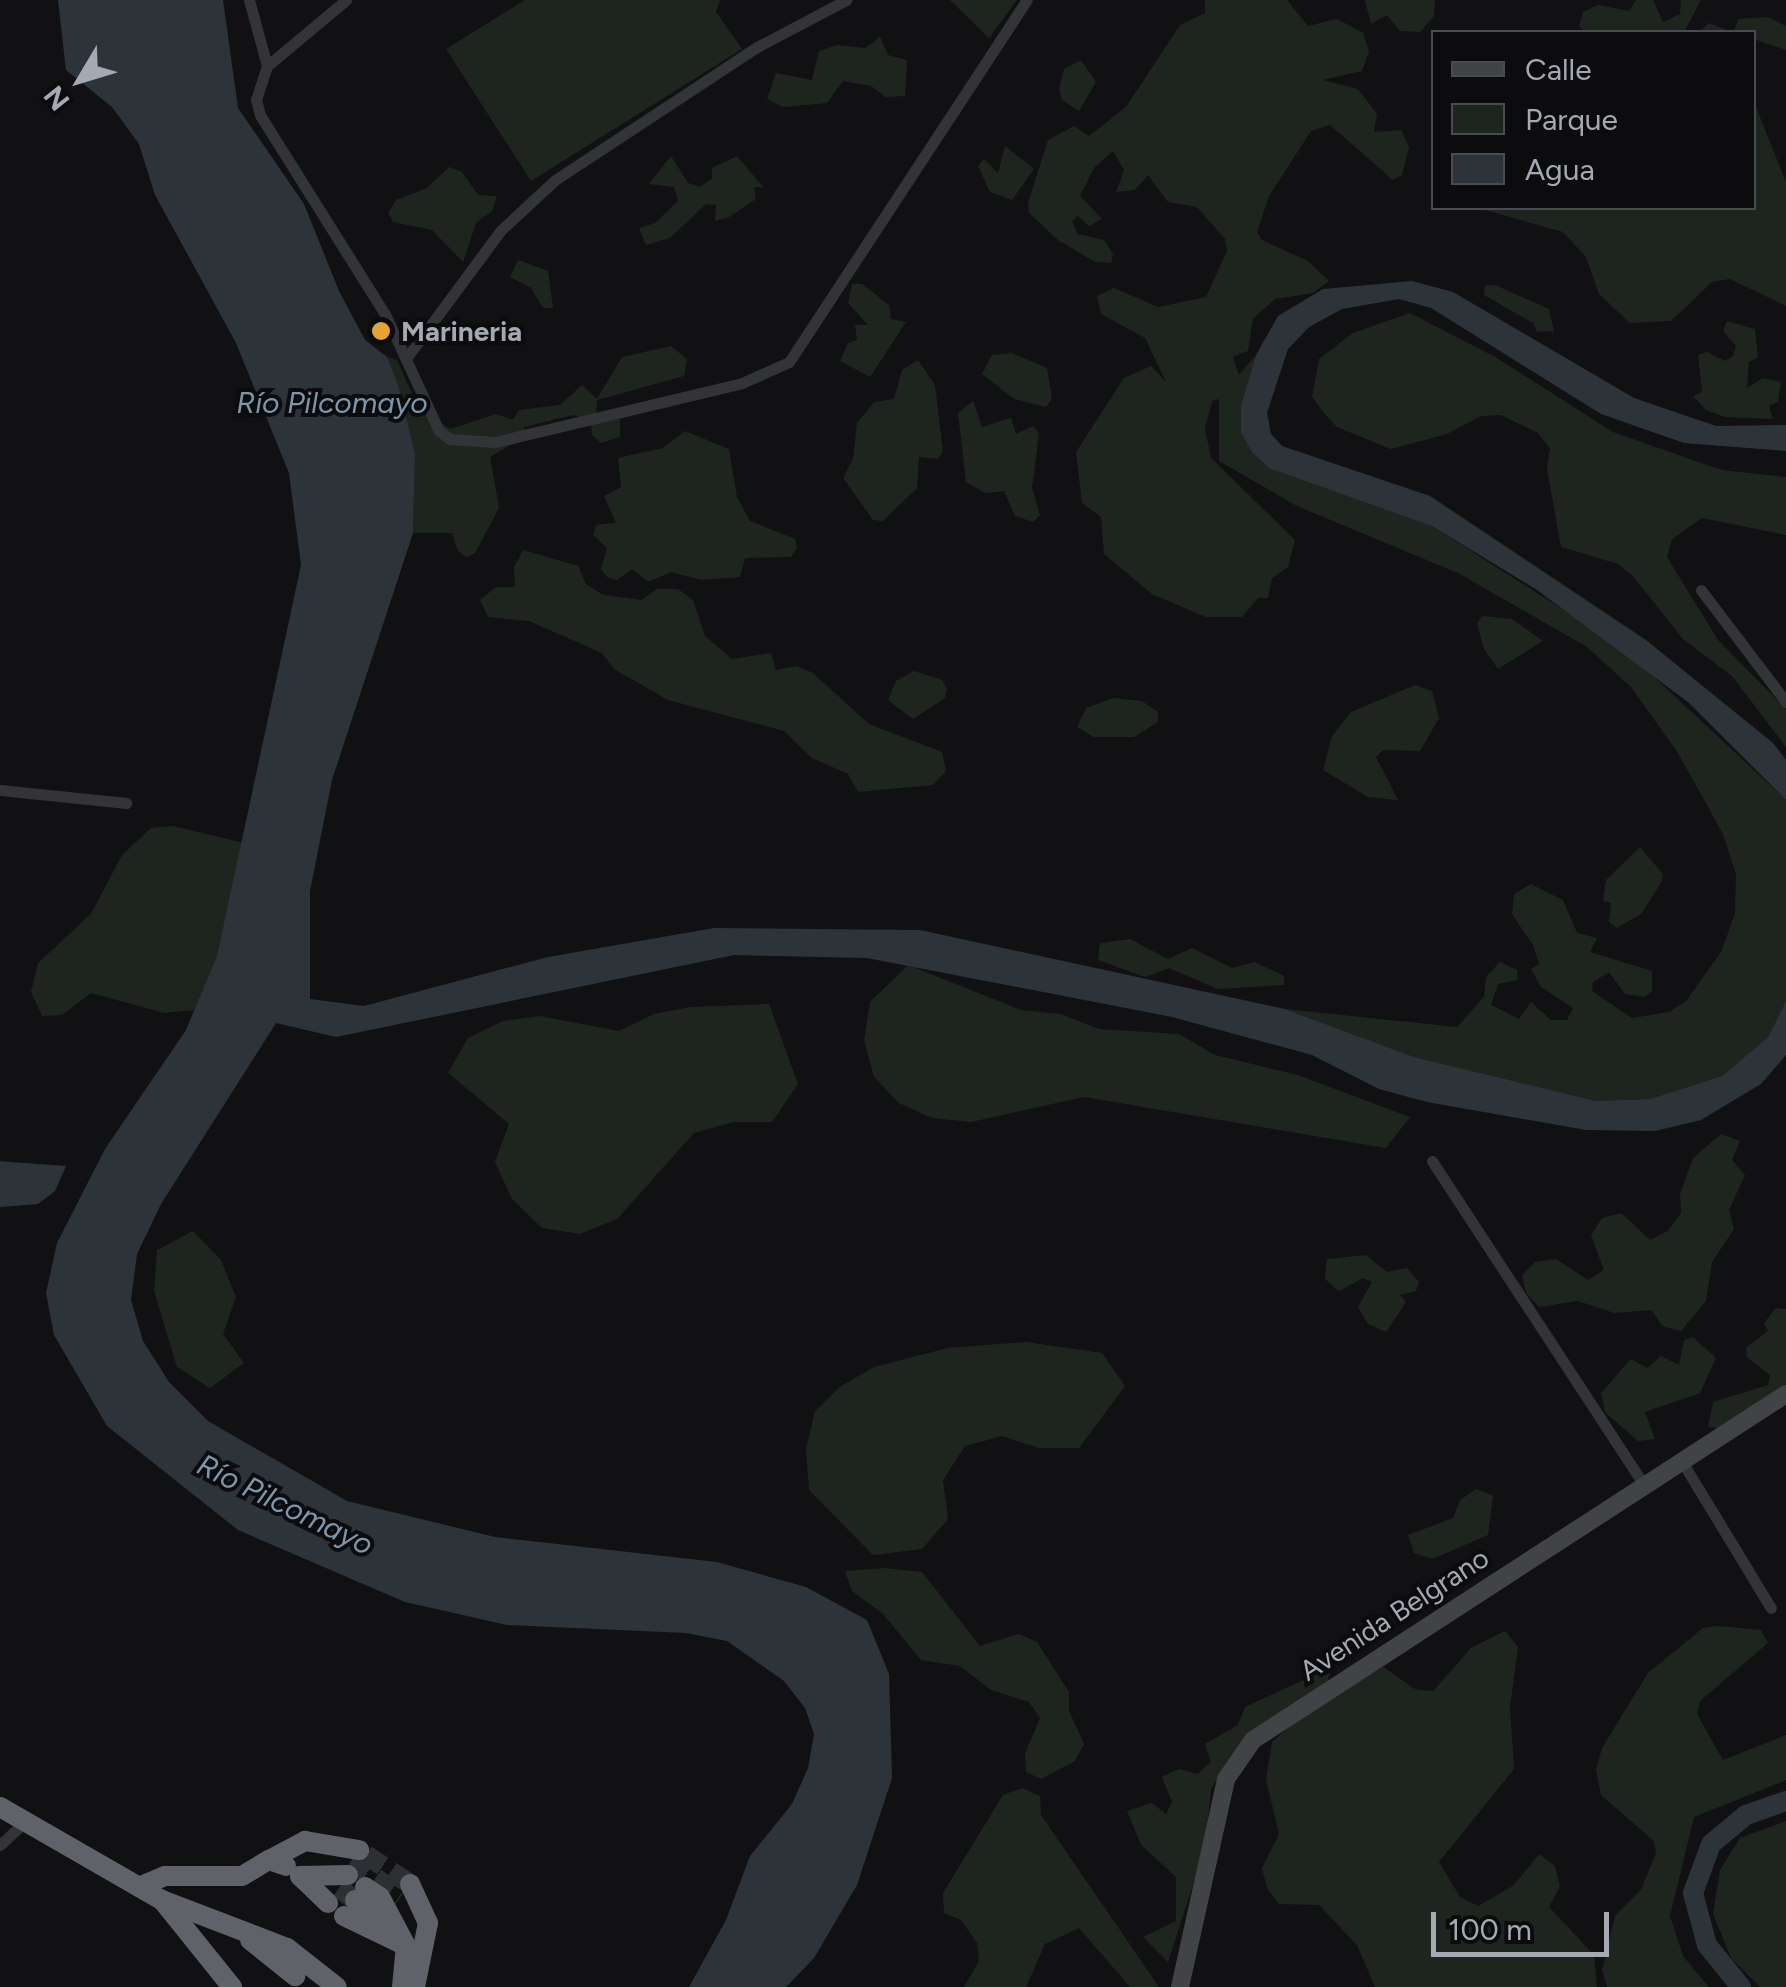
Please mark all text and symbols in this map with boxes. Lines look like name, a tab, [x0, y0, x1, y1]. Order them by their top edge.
north arrow	[30, 30, 130, 130]
legend	[1431, 30, 1756, 210]
text: Calle	[1525, 51, 1592, 88]
text: N	[36, 79, 76, 117]
text: Parque	[1525, 101, 1618, 138]
text: Agua	[1525, 151, 1595, 188]
place label: Marineria	[401, 314, 522, 348]
marker: Marineria	[370, 320, 392, 342]
water label: Río Pilcomayo	[236, 385, 428, 421]
water label: Río Pilcomayo	[191, 1447, 379, 1563]
street label: Avenida Belgrano	[1293, 1540, 1495, 1688]
scale bar	[1436, 1892, 1614, 1954]
text: 100 m	[1448, 1911, 1532, 1948]

